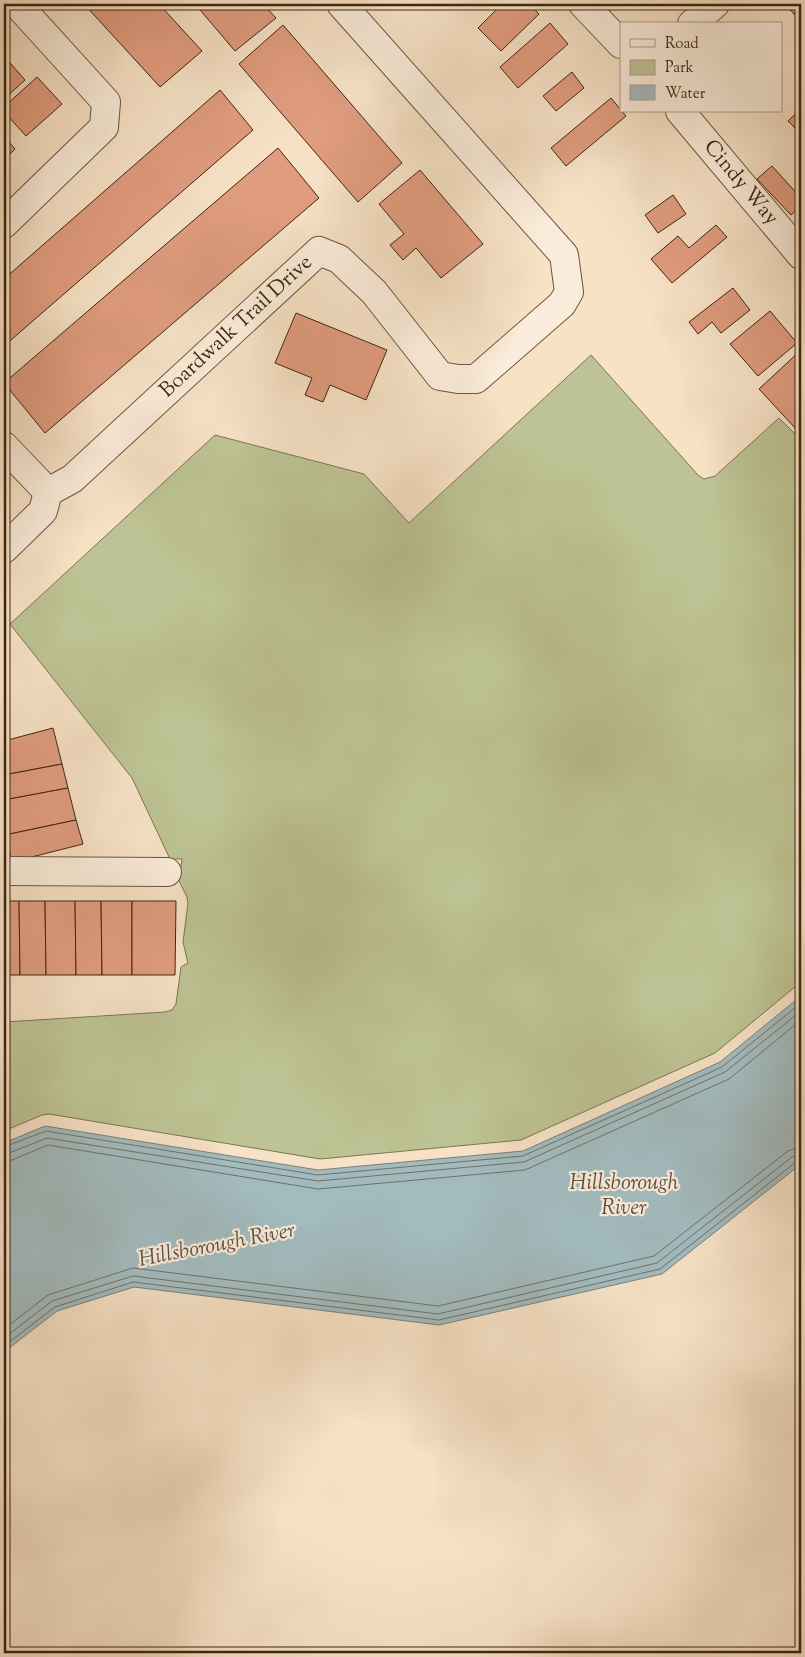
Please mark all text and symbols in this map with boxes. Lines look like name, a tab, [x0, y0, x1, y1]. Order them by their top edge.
legend	[620, 22, 782, 112]
text: Road	[665, 34, 699, 55]
text: Park	[665, 58, 694, 79]
text: Water	[665, 84, 706, 105]
street label: Cindy Way	[696, 134, 786, 233]
street label: Boardwalk Trail Drive	[154, 249, 320, 405]
water label: Hillsborough River	[570, 1168, 679, 1225]
water label: Hillsborough River	[136, 1215, 298, 1277]

